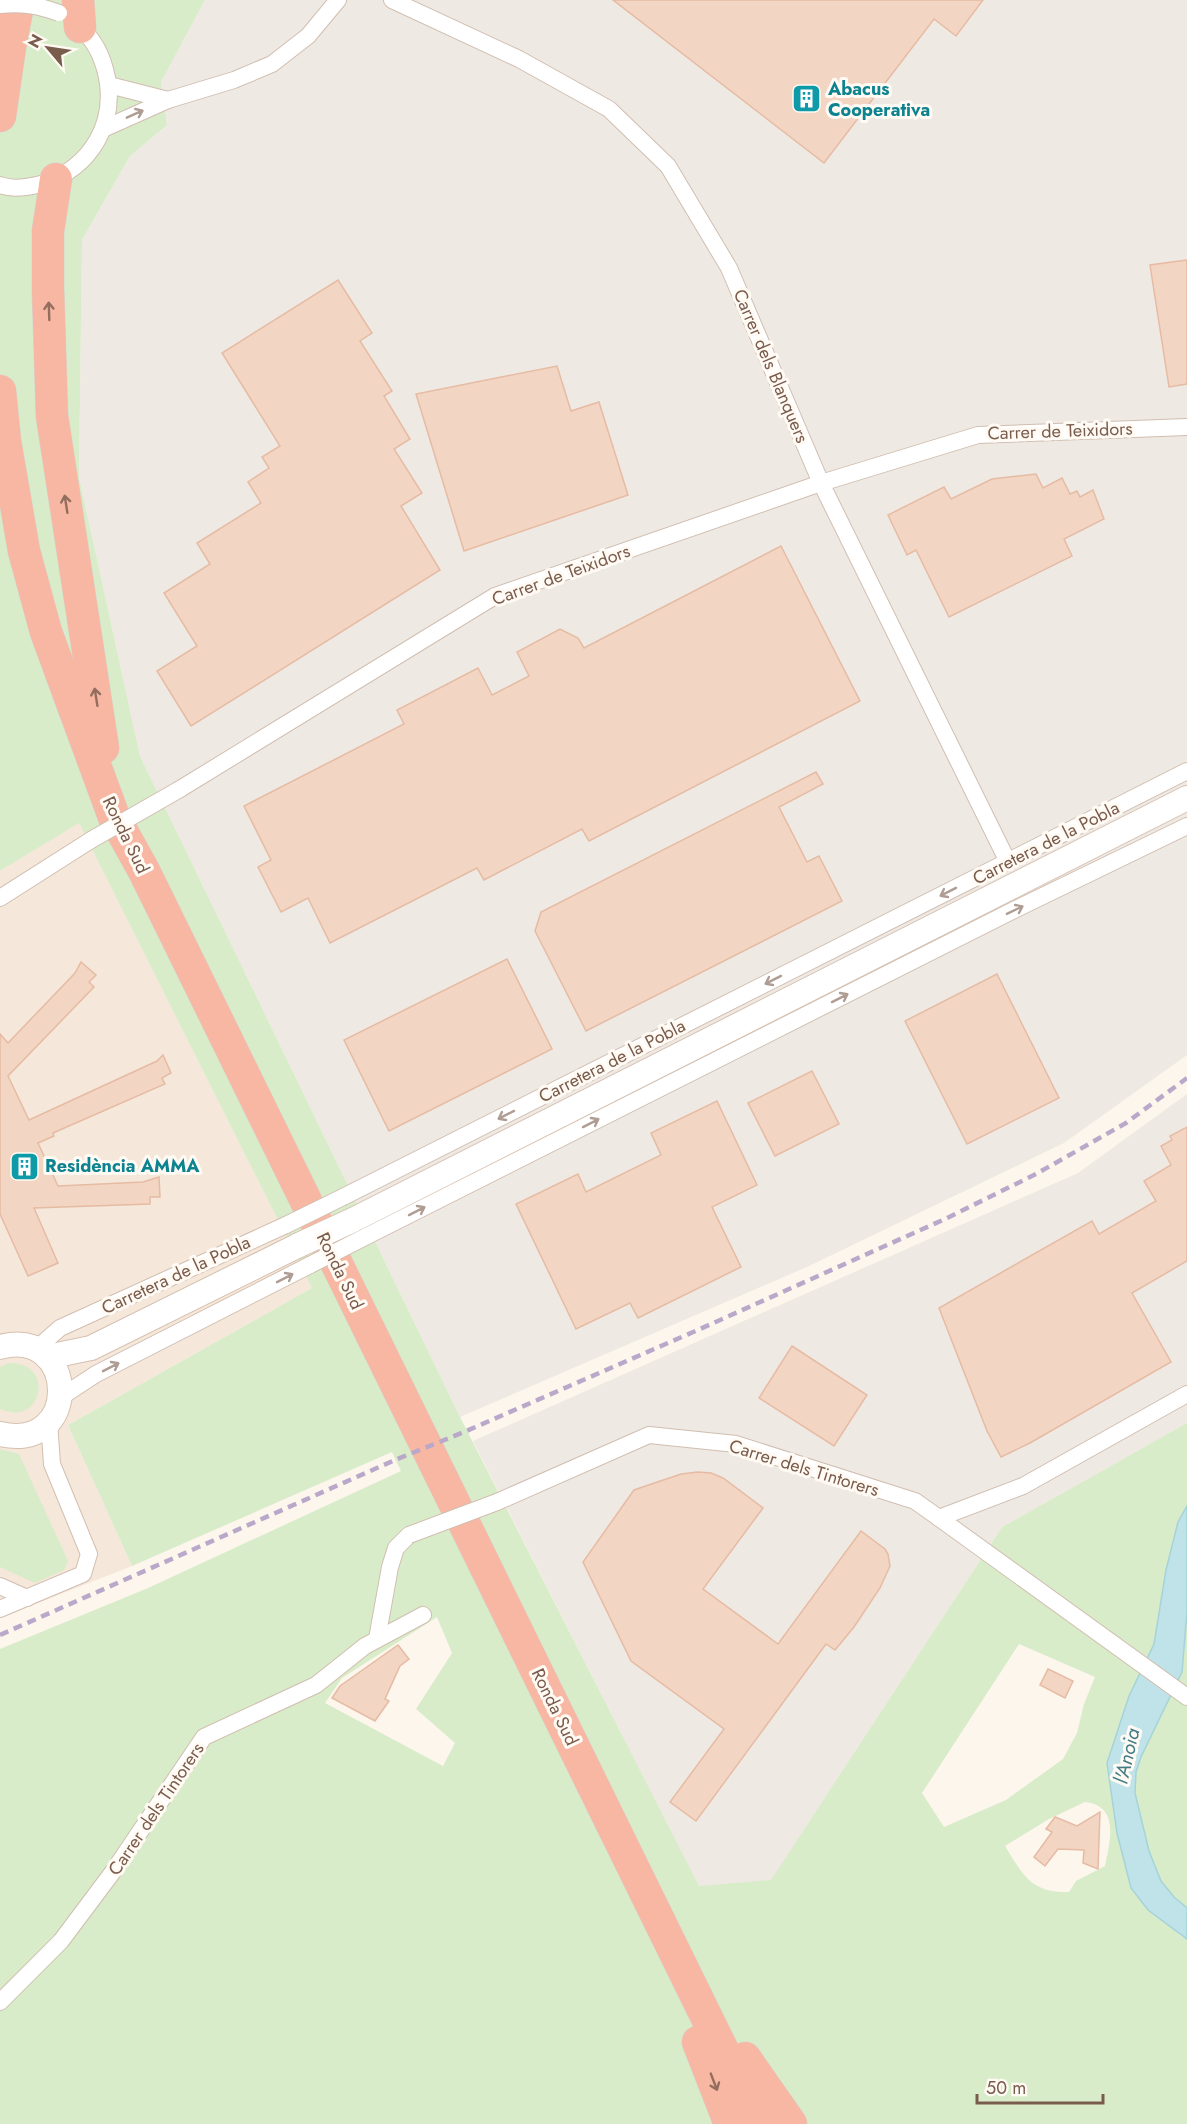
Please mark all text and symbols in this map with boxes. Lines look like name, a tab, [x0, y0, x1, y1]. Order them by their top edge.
north arrow	[18, 18, 78, 78]
text: N	[22, 30, 48, 52]
place label: Abacus Cooperativa	[827, 76, 930, 123]
building icon: Abacus Cooperativa	[791, 83, 823, 115]
one-way arrow	[126, 108, 144, 120]
street label: Carrer dels Blanquers	[727, 285, 815, 447]
one-way arrow	[43, 301, 54, 321]
street label: Carrer de Teixidors	[987, 415, 1133, 447]
one-way arrow	[60, 495, 71, 515]
street label: Carrer de Teixidors	[488, 538, 634, 612]
one-way arrow	[90, 688, 101, 708]
street label: Ronda Sud	[96, 792, 156, 878]
street label: Carretera de la Pobla	[968, 795, 1124, 891]
one-way arrow	[939, 887, 957, 899]
one-way arrow	[1005, 904, 1023, 915]
one-way arrow	[765, 975, 783, 986]
one-way arrow	[831, 992, 849, 1003]
street label: Carretera de la Pobla	[534, 1013, 690, 1109]
one-way arrow	[497, 1110, 515, 1121]
one-way arrow	[582, 1117, 600, 1129]
building icon: Residència AMMA	[8, 1150, 40, 1182]
place label: Residència AMMA	[45, 1153, 200, 1179]
one-way arrow	[408, 1205, 425, 1217]
street label: Ronda Sud	[310, 1228, 370, 1314]
street label: Carretera de la Pobla	[97, 1229, 255, 1321]
one-way arrow	[275, 1272, 293, 1283]
one-way arrow	[102, 1360, 120, 1372]
street label: Carrer dels Tintorers	[726, 1433, 882, 1503]
street label: Ronda Sud	[525, 1664, 585, 1750]
water label: l'Anoia	[1106, 1725, 1148, 1787]
street label: Carrer dels Tintorers	[102, 1737, 210, 1881]
scale bar	[977, 2067, 1103, 2105]
one-way arrow	[709, 2072, 720, 2090]
text: 50 m	[986, 2075, 1026, 2101]

